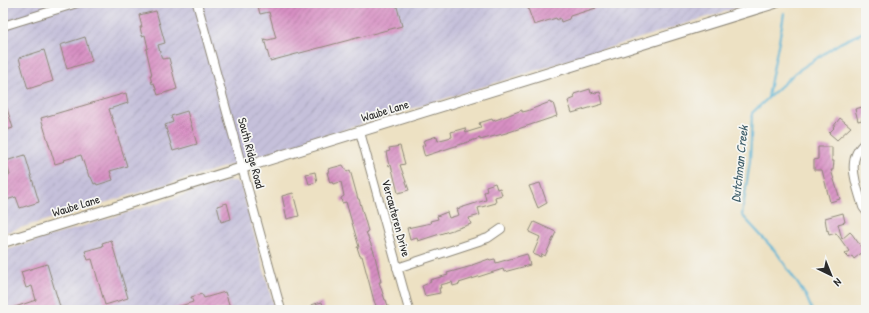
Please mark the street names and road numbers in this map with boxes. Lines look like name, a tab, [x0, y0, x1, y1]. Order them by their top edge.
street label: Waube Lane	[359, 95, 411, 126]
street label: South Ridge Road	[234, 116, 269, 190]
street label: Vercauteren Drive	[378, 177, 415, 259]
street label: Waube Lane	[50, 190, 102, 221]

